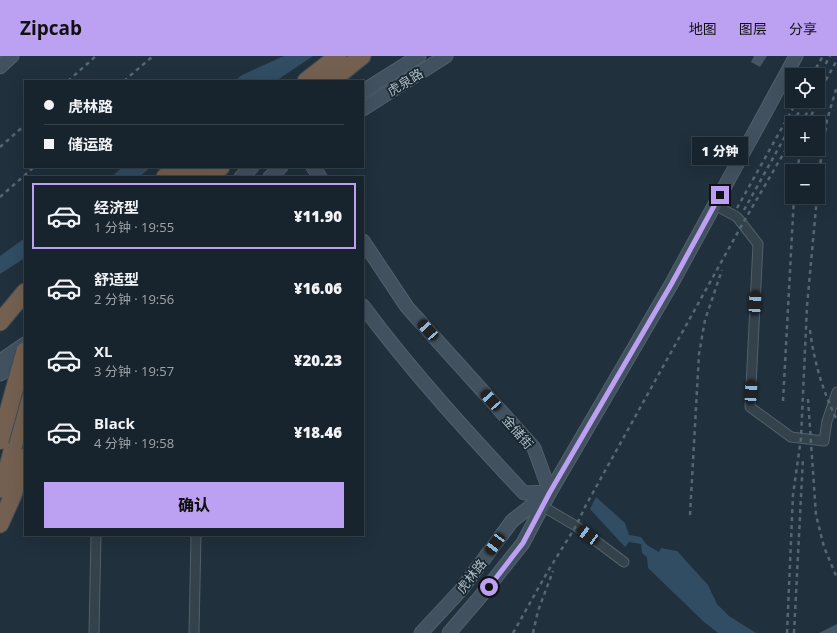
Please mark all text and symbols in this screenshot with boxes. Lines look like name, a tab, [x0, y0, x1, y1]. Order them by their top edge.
text: Zipcab	[20, 15, 82, 41]
text: 地图	[689, 19, 717, 38]
text: 图层	[739, 19, 767, 38]
text: 分享	[789, 19, 817, 38]
street label: 虎泉路	[384, 64, 426, 100]
map controls	[785, 68, 825, 204]
button: locate	[785, 68, 825, 108]
text: 虎林路	[68, 96, 113, 116]
button: +	[785, 116, 825, 156]
text: 储运路	[68, 134, 113, 154]
callout: 1 分钟	[692, 137, 748, 165]
text: 1 分钟	[702, 142, 739, 160]
button: −	[785, 164, 825, 204]
route end	[711, 186, 729, 204]
text: 经济型	[94, 197, 139, 217]
icon: car	[46, 198, 82, 234]
text: ¥11.90	[294, 206, 342, 226]
text: 1 分钟 · 19:55	[94, 218, 174, 236]
text: 舒适型	[94, 269, 139, 289]
icon: car	[46, 270, 82, 306]
text: ¥16.06	[294, 278, 342, 298]
text: 2 分钟 · 19:56	[94, 290, 174, 308]
car	[748, 291, 762, 315]
car	[416, 317, 440, 343]
text: XL	[94, 341, 112, 361]
icon: car	[46, 342, 82, 378]
text: ¥20.23	[294, 350, 342, 370]
text: 3 分钟 · 19:57	[94, 362, 174, 380]
car	[744, 380, 758, 404]
car	[479, 387, 503, 413]
street label: 金储街	[498, 411, 538, 453]
text: Black	[94, 413, 135, 433]
icon: car	[46, 414, 82, 450]
text: ¥18.46	[294, 422, 342, 442]
text: 4 分钟 · 19:58	[94, 434, 174, 452]
button: 确认	[44, 482, 344, 528]
car	[575, 523, 601, 547]
car	[483, 531, 507, 557]
street label: 虎林路	[452, 555, 490, 597]
route start	[480, 578, 498, 596]

